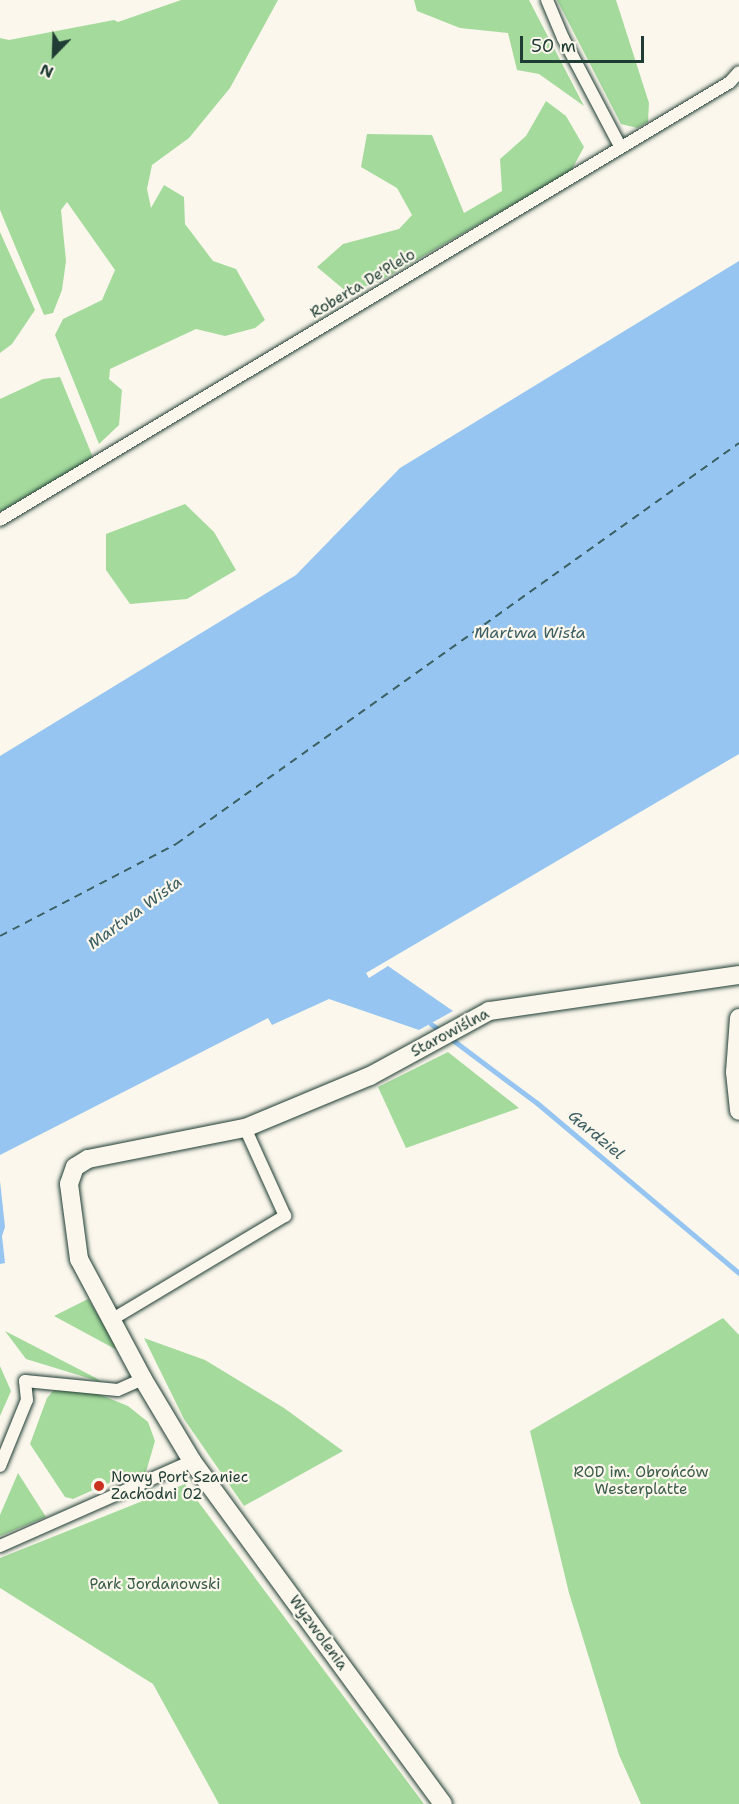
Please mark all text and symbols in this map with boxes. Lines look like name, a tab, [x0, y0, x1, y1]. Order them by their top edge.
north arrow	[24, 24, 84, 84]
scale bar	[523, 24, 648, 62]
text: 50 m	[531, 34, 576, 58]
text: N	[37, 59, 57, 83]
street label: Roberta De'Plelo	[307, 246, 419, 322]
water label: Martwa Wisła	[474, 623, 586, 643]
water label: Martwa Wisła	[84, 872, 186, 954]
street label: Starowiślna	[408, 1005, 492, 1061]
water label: Gardziel	[564, 1106, 628, 1164]
park label: ROD im. Obrońców Westerplatte	[574, 1463, 708, 1498]
place label: Nowy Port Szaniec Zachodni 02	[111, 1468, 248, 1503]
marker: Nowy Port Szaniec Zachodni 02	[92, 1479, 106, 1493]
park label: Park Jordanowski	[90, 1576, 220, 1594]
street label: Wyzwolenia	[285, 1592, 351, 1674]

